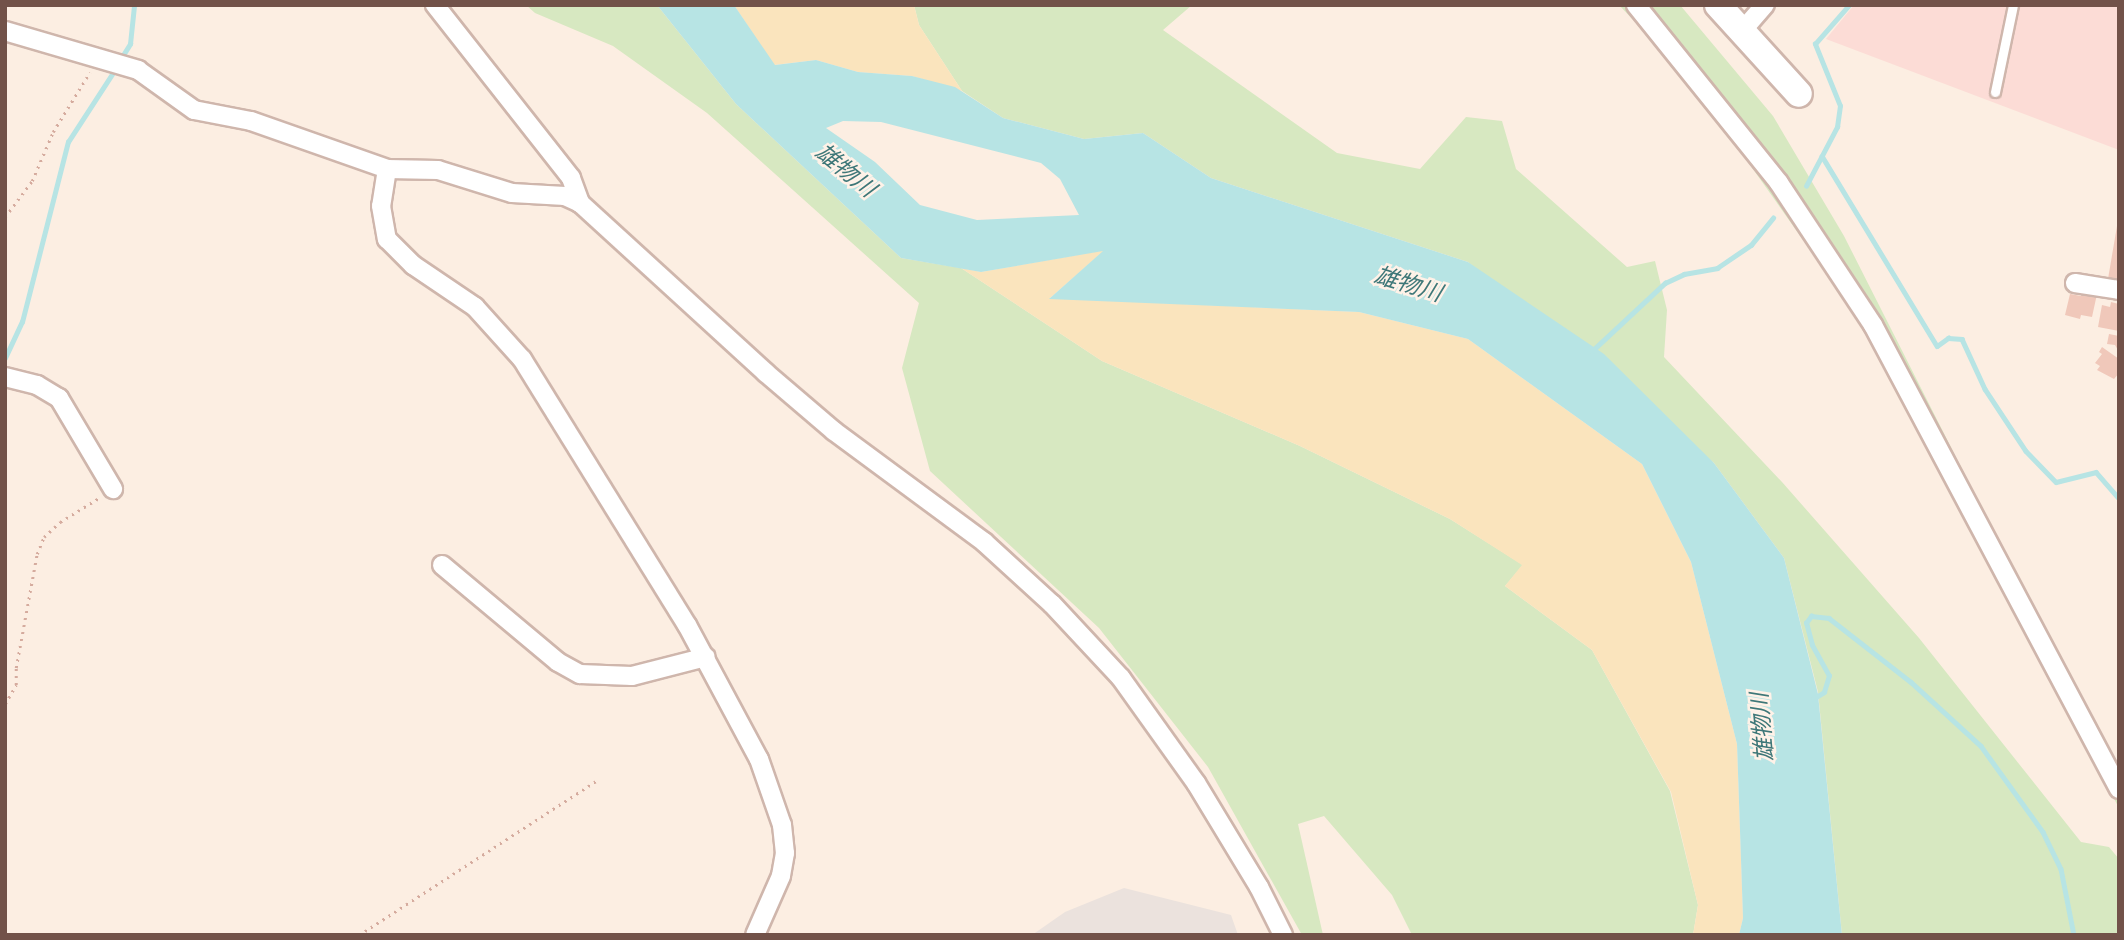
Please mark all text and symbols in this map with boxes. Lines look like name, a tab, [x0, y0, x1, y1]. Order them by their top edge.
water label: 雄物川	[810, 139, 880, 203]
water label: 雄物川	[1371, 262, 1445, 308]
water label: 雄物川	[1746, 691, 1780, 763]

